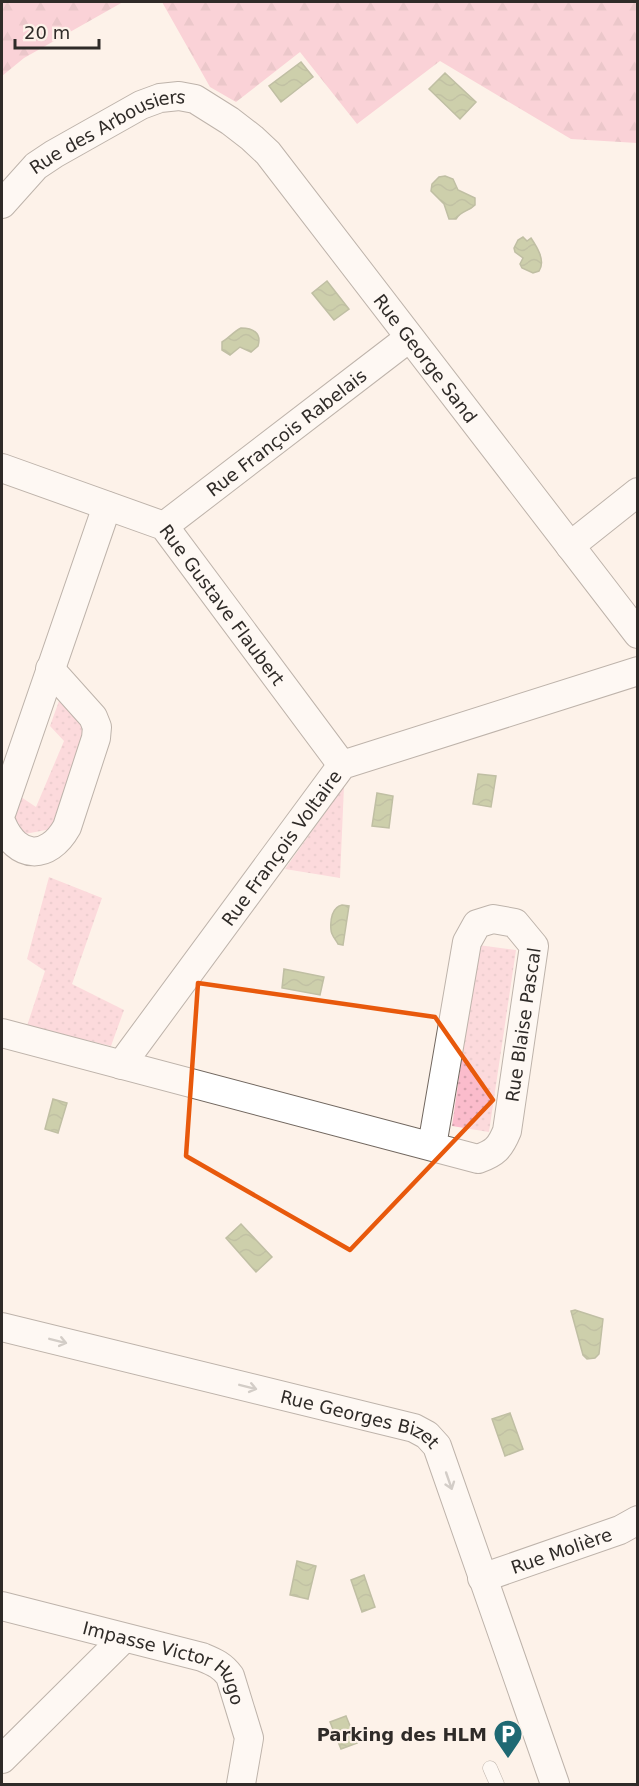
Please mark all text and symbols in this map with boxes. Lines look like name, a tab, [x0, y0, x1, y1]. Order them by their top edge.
scale bar	[15, 12, 99, 50]
text: 20 m	[24, 22, 70, 43]
street label: Rue des Arbousiers	[25, 85, 188, 178]
street label: Rue George Sand	[370, 290, 482, 427]
street label: Rue François Rabelais	[202, 364, 370, 500]
street label: Rue Gustave Flaubert	[156, 520, 289, 689]
street label: Rue François Voltaire	[217, 766, 345, 930]
street label: Rue Blaise Pascal	[501, 946, 544, 1103]
one-way arrow	[49, 1335, 68, 1347]
one-way arrow	[238, 1382, 257, 1394]
street label: Rue Georges Bizet	[278, 1385, 444, 1452]
one-way arrow	[444, 1471, 455, 1489]
street label: Rue Molière	[508, 1523, 615, 1578]
street label: Impasse Victor Hugo	[81, 1617, 249, 1707]
parking icon: Parking des HLM	[492, 1718, 524, 1760]
place label: Parking des HLM	[317, 1724, 487, 1745]

